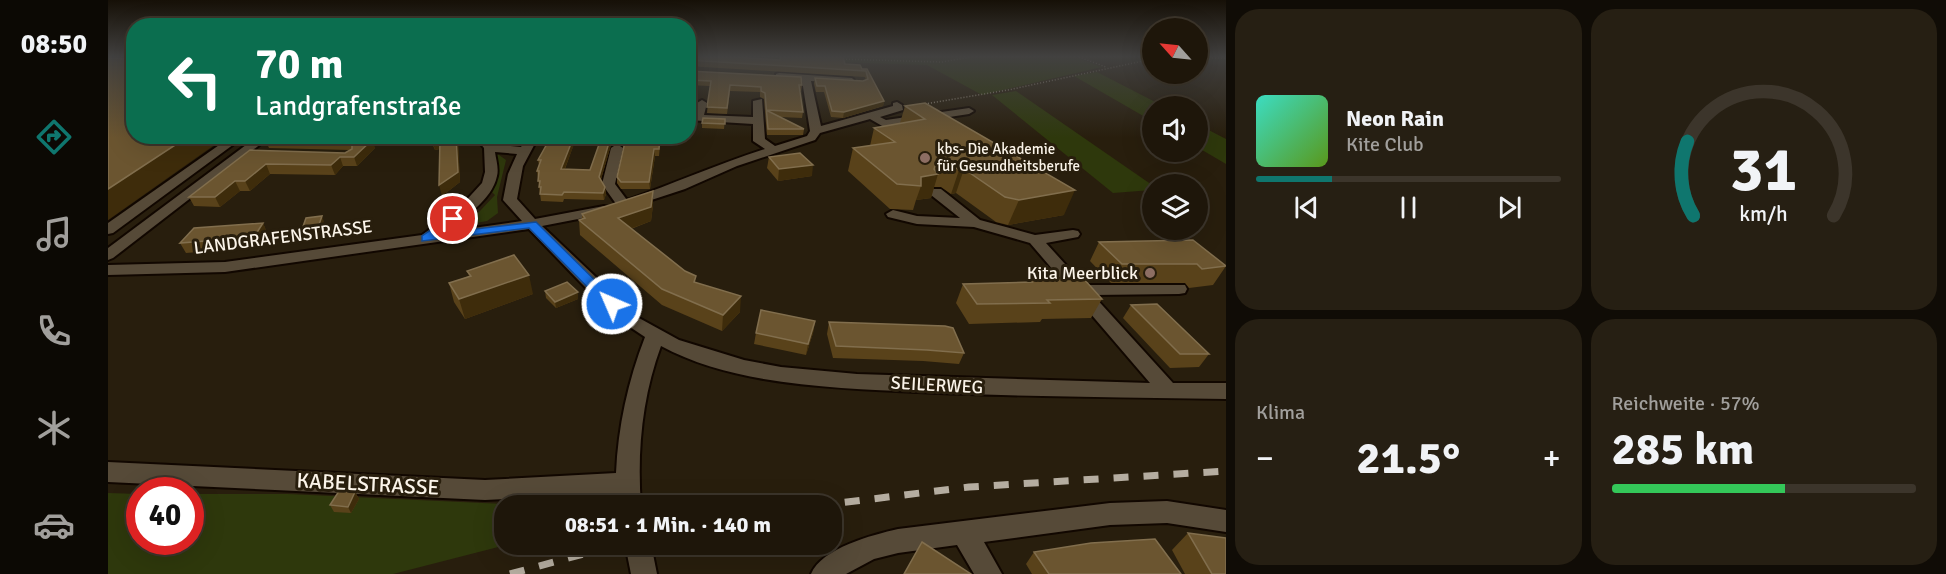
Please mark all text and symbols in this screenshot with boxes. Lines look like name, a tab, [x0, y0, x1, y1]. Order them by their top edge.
north arrow	[1142, 18, 1208, 84]
map controls	[1142, 18, 1208, 240]
text: 08:50	[21, 28, 87, 61]
text: 70 m	[255, 39, 344, 90]
icon: left	[156, 42, 234, 120]
text: Landgrafenstraße	[255, 90, 461, 123]
button: sound	[1142, 96, 1208, 162]
text: Neon Rain	[1346, 105, 1444, 132]
icon: directions	[33, 116, 75, 158]
text: Kite Club	[1346, 132, 1424, 157]
text: 31	[1730, 132, 1797, 209]
place label: kbs- Die Akademie für Gesundheitsberufe	[937, 140, 1080, 175]
marker: kbs- Die Akademie für Gesundheitsberufe	[918, 151, 932, 165]
button: layers	[1142, 174, 1208, 240]
icon: previous	[1290, 191, 1323, 224]
icon: pause	[1392, 191, 1425, 224]
icon: next	[1493, 191, 1526, 224]
pin	[427, 193, 478, 244]
icon: arrive	[436, 202, 469, 235]
text: km/h	[1739, 202, 1788, 228]
icon: music	[33, 213, 75, 255]
street label: LANDGRAFENSTRASSE	[192, 215, 374, 259]
place label: Kita Meerblick	[1027, 262, 1138, 284]
marker: Kita Meerblick	[1143, 266, 1157, 280]
position arrow	[580, 272, 644, 336]
icon: phone	[33, 310, 75, 352]
street label: SEILERWEG	[890, 372, 984, 398]
text: Reichweite · 57%	[1612, 391, 1760, 416]
text: Klima	[1256, 400, 1305, 425]
icon: climate	[33, 407, 75, 449]
text: 285 km	[1612, 422, 1754, 477]
text: 21.5°	[1356, 431, 1460, 486]
text: −	[1256, 438, 1274, 479]
text: +	[1543, 438, 1560, 479]
street label: KABELSTRASSE	[296, 467, 440, 501]
speed limit sign: 40	[126, 477, 204, 555]
icon: car	[33, 504, 75, 546]
text: 08:51 · 1 Min. · 140 m	[565, 511, 771, 538]

